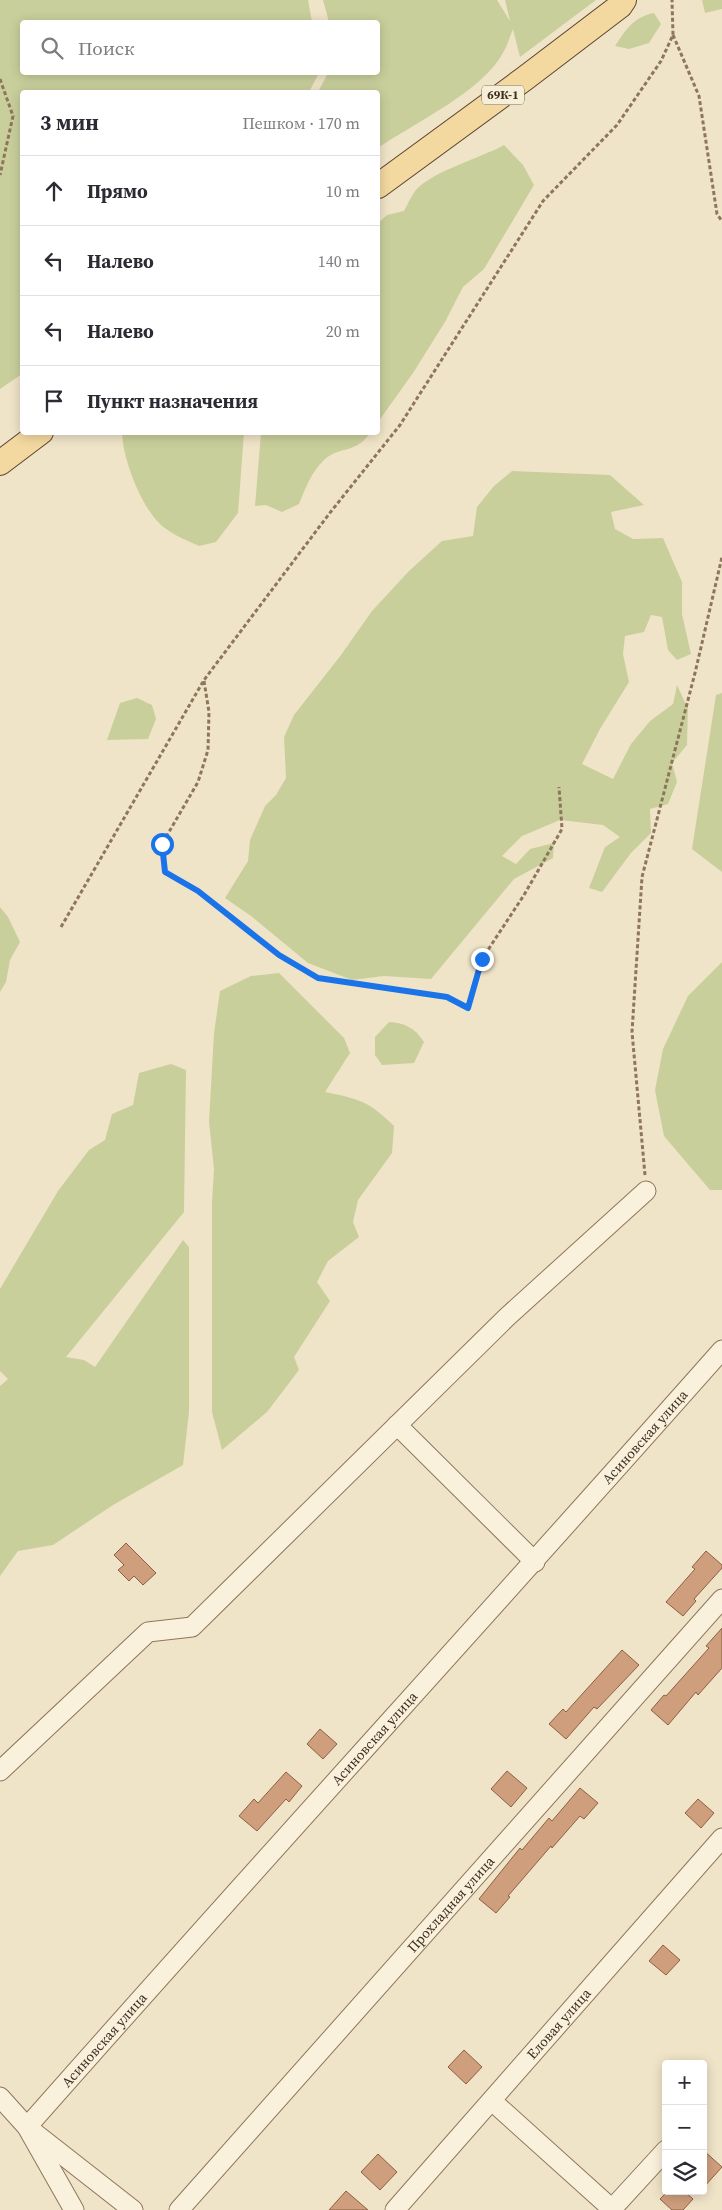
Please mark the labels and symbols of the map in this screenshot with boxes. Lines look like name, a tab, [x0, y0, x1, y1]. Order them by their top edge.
road number: 69К-1	[482, 86, 524, 104]
route start	[151, 833, 174, 856]
route end	[471, 948, 494, 971]
street label: Асиновская улица	[597, 1385, 693, 1488]
street label: Асиновская улица	[327, 1686, 423, 1790]
street label: Прохладная улица	[402, 1851, 500, 1957]
street label: Еловая улица	[522, 1983, 596, 2064]
street label: Асиновская улица	[57, 1988, 152, 2091]

